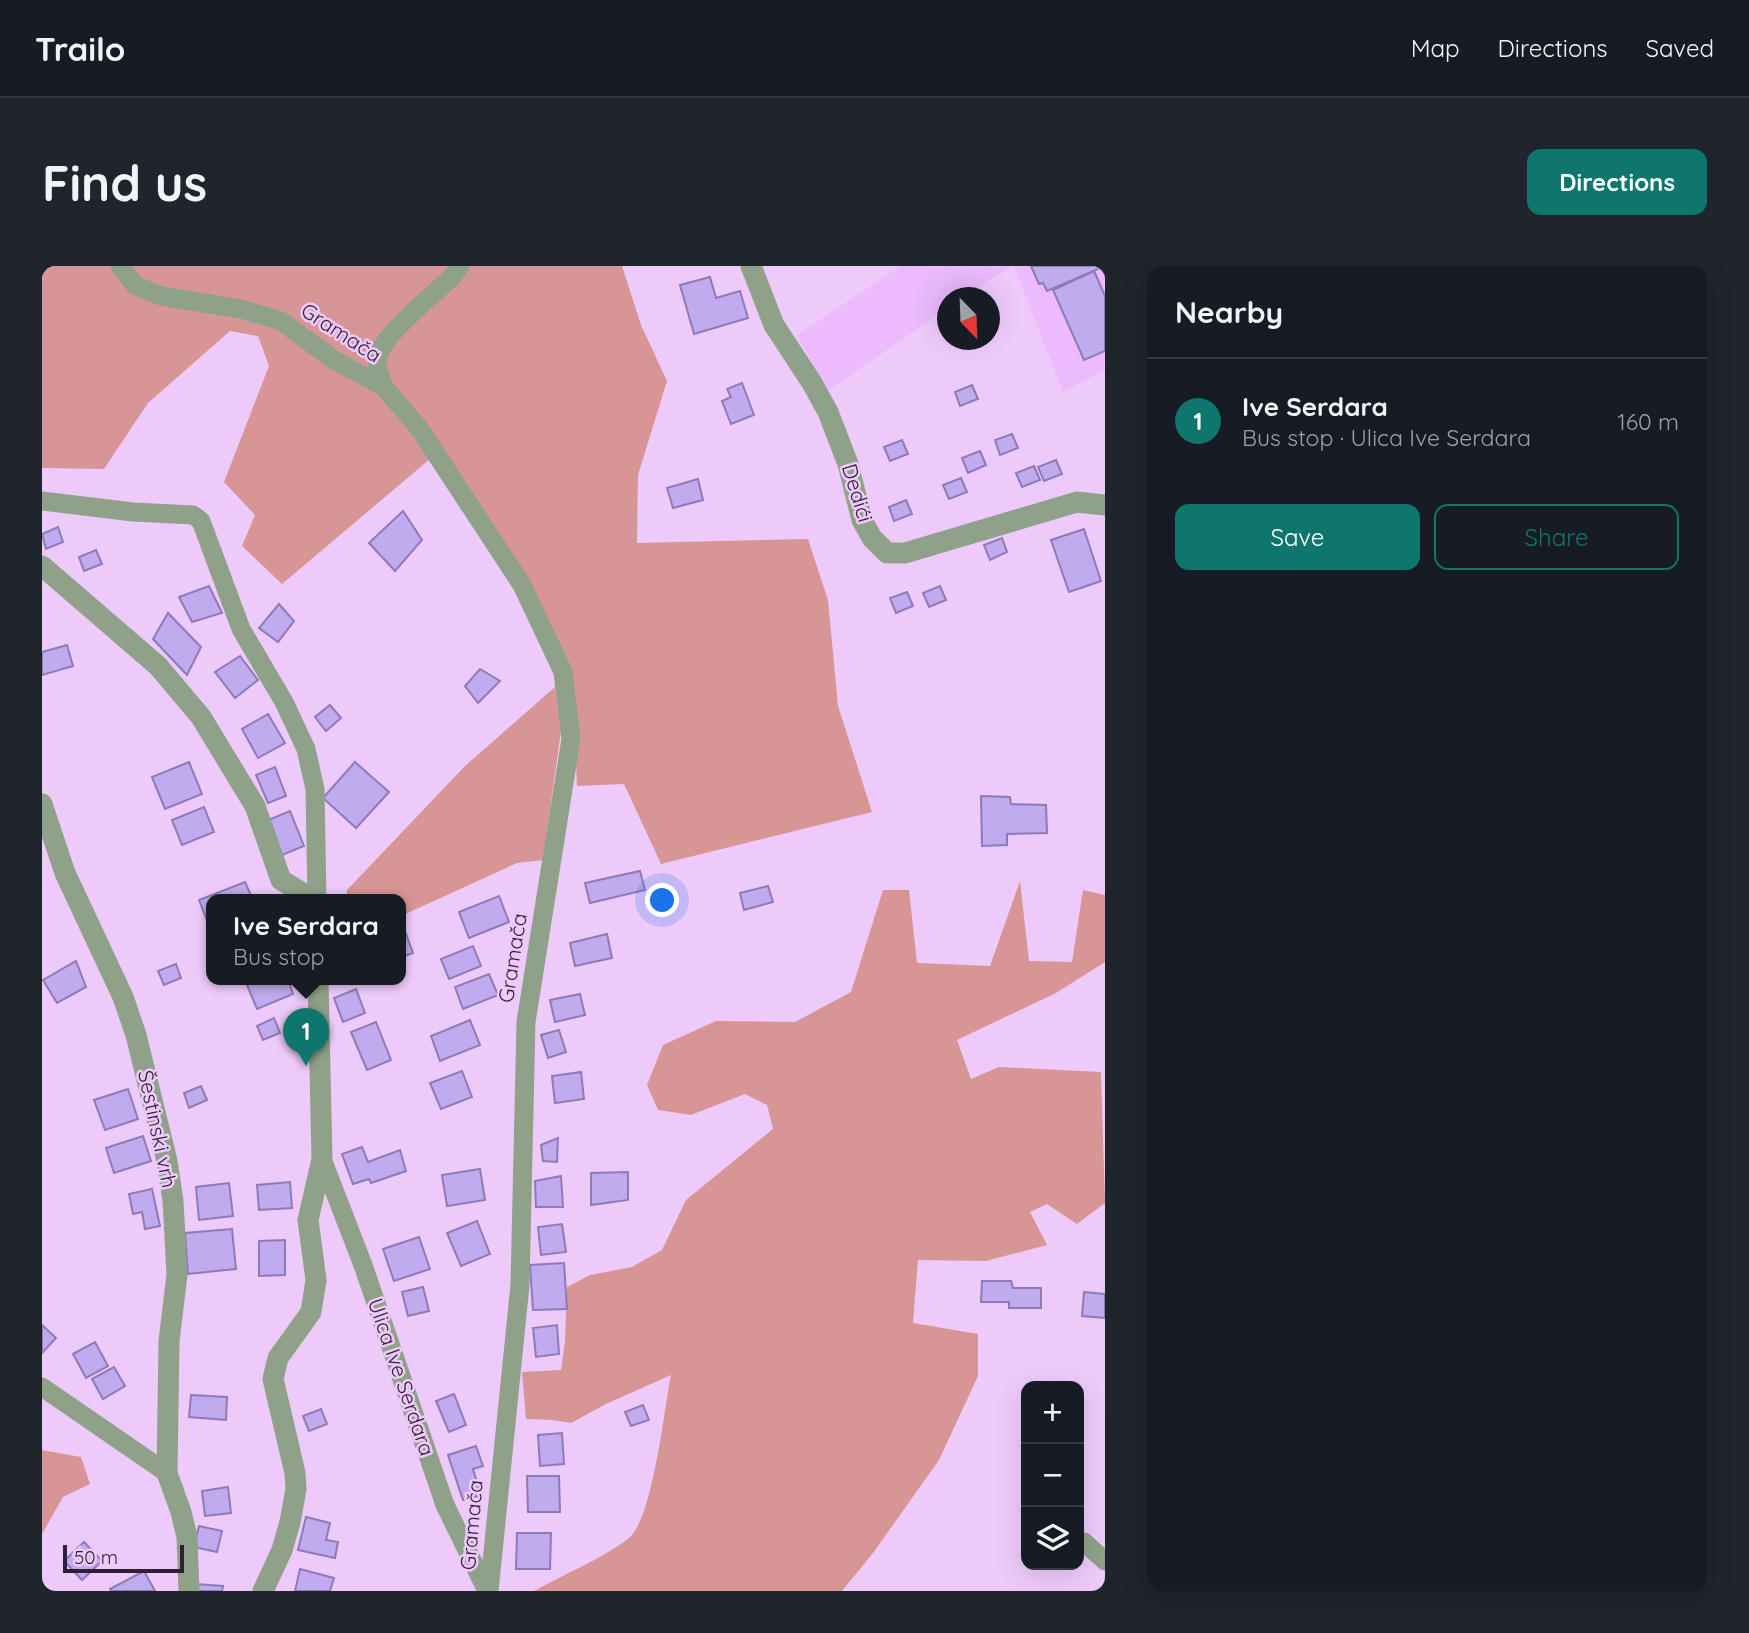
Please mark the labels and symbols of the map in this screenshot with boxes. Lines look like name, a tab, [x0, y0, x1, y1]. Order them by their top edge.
north arrow	[937, 287, 1000, 350]
street label: Gramača	[296, 297, 387, 368]
street label: Dedići	[837, 460, 879, 525]
your location	[645, 883, 679, 917]
street label: Gramača	[492, 911, 532, 1005]
pin: 1	[283, 1008, 329, 1066]
street label: Šestinski vrh	[133, 1068, 183, 1190]
street label: Ulica Ive Serdara	[363, 1295, 441, 1459]
street label: Gramača	[454, 1479, 488, 1571]
scale bar	[63, 1542, 184, 1574]

